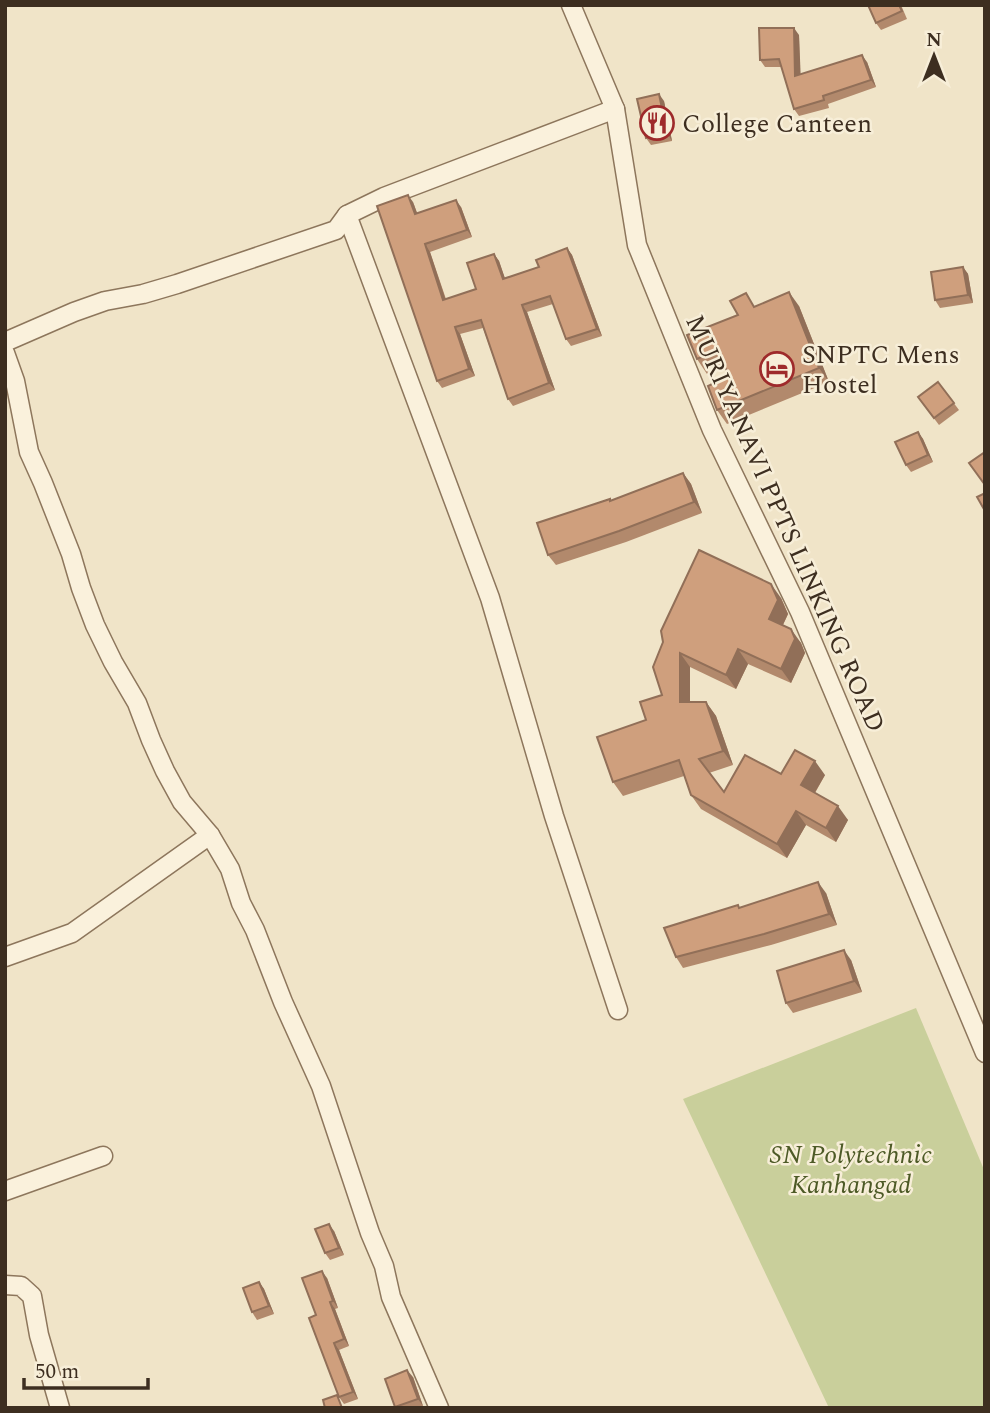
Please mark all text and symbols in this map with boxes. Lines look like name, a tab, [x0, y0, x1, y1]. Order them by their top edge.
north arrow	[899, 21, 969, 91]
text: N	[926, 26, 942, 55]
restaurant icon: College Canteen	[638, 104, 676, 142]
place label: College Canteen	[682, 104, 872, 144]
street label: MURIYANAVI PPTS LINKING ROAD	[675, 308, 896, 739]
place label: SNPTC Mens Hostel	[802, 335, 960, 405]
hotel icon: SNPTC Mens Hostel	[758, 350, 796, 388]
park label: SN Polytechnic Kanhangad	[770, 1135, 932, 1205]
scale bar	[24, 1346, 149, 1390]
text: 50 m	[35, 1356, 79, 1388]

